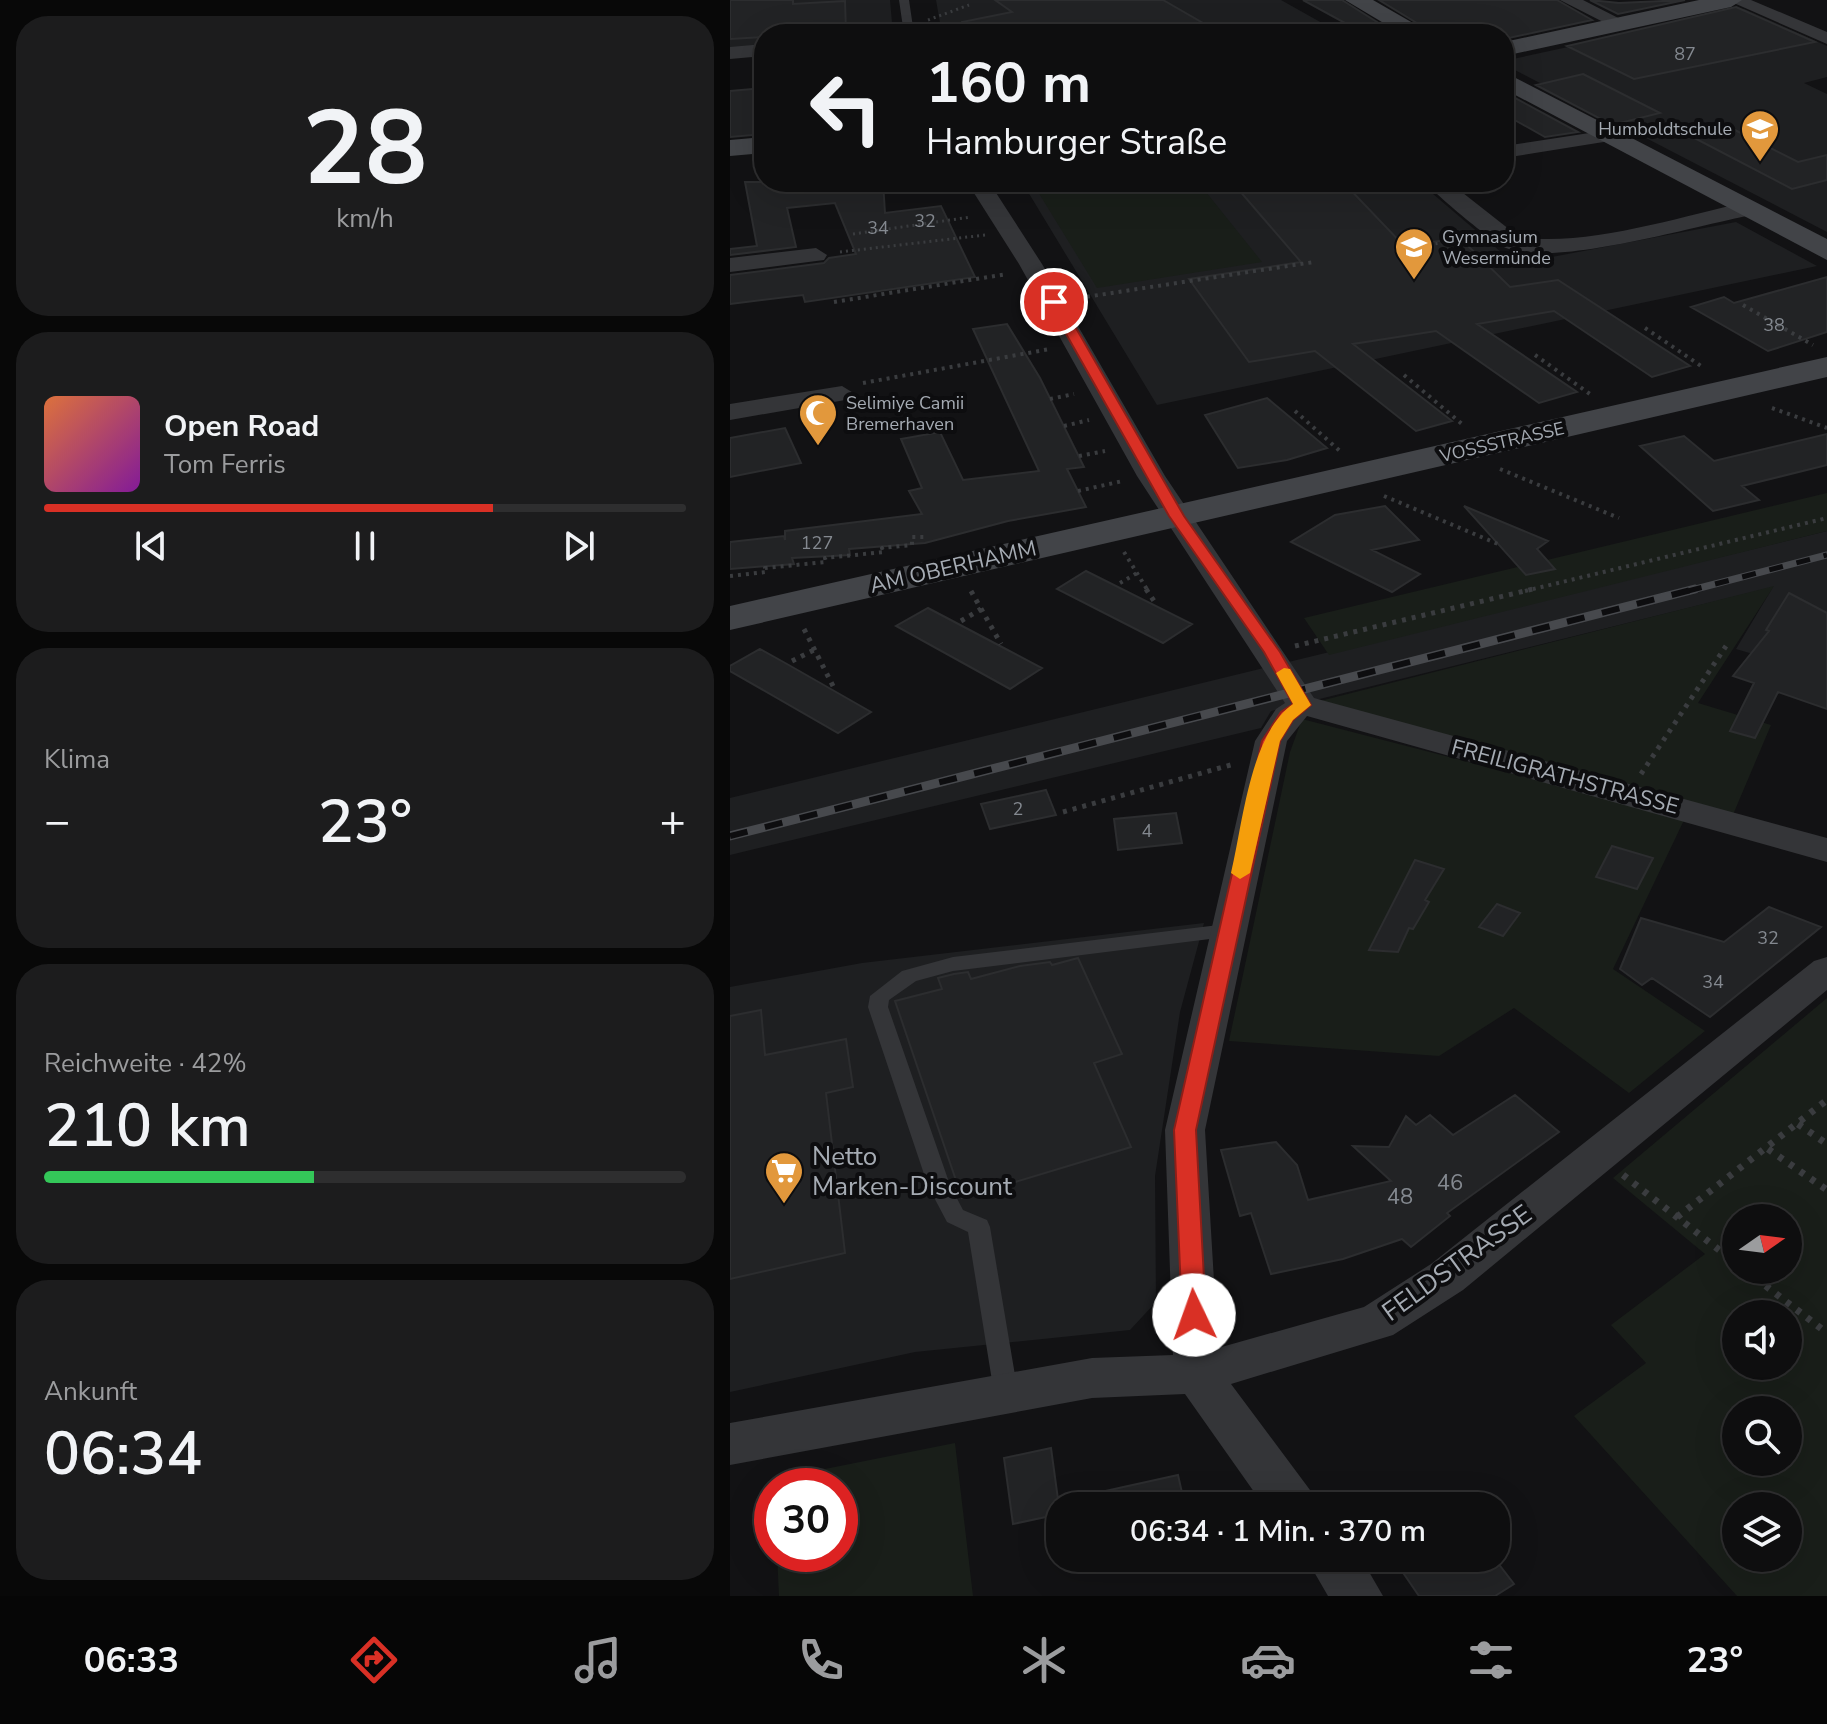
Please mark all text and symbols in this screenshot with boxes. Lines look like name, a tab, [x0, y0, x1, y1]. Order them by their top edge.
house number: 87	[1674, 42, 1696, 66]
text: 160 m	[926, 45, 1091, 122]
icon: left	[794, 56, 898, 160]
text: 28	[303, 78, 427, 220]
school or university icon: Humboldtschule	[1739, 108, 1781, 163]
place label: Humboldtschule	[1598, 117, 1732, 141]
text: Hamburger Straße	[926, 118, 1227, 167]
text: km/h	[336, 201, 394, 236]
house number: 32	[914, 209, 936, 233]
house number: 34	[867, 216, 889, 240]
place label: Gymnasium Wesermünde	[1442, 225, 1551, 270]
school or university icon: Gymnasium Wesermünde	[1393, 226, 1435, 281]
pin	[1020, 268, 1088, 336]
icon: arrive	[1032, 280, 1076, 324]
house number: 38	[1763, 313, 1785, 337]
place label: Selimiye Camii Bremerhaven	[846, 391, 964, 436]
mosque icon: Selimiye Camii Bremerhaven	[797, 392, 839, 447]
text: Open Road	[164, 406, 319, 447]
street label: VOSSSTRASSE	[1436, 416, 1567, 468]
text: Tom Ferris	[164, 447, 286, 482]
icon: previous	[129, 524, 173, 568]
icon: pause	[343, 524, 387, 568]
icon: next	[557, 524, 601, 568]
house number: 127	[801, 531, 833, 555]
street label: AM OBERHAMM	[867, 533, 1039, 601]
street label: FREILIGRATHSTRASSE	[1448, 732, 1682, 822]
text: Klima	[44, 742, 110, 777]
text: 23°	[318, 781, 412, 863]
text: −	[44, 792, 70, 852]
text: +	[660, 792, 686, 852]
house number: 2	[1013, 797, 1023, 821]
house number: 4	[1142, 819, 1153, 843]
house number: 32	[1757, 926, 1779, 950]
house number: 34	[1702, 970, 1724, 994]
text: Reichweite · 42%	[44, 1046, 247, 1081]
text: 210 km	[44, 1085, 251, 1167]
place label: Netto Marken-Discount	[812, 1139, 1013, 1204]
supermarket icon: Netto Marken-Discount	[763, 1150, 805, 1205]
house number: 46	[1437, 1168, 1463, 1198]
house number: 48	[1387, 1182, 1413, 1212]
street label: FELDSTRASSE	[1375, 1197, 1539, 1329]
north arrow	[1722, 1204, 1802, 1284]
map controls	[1722, 1204, 1802, 1572]
position arrow	[1152, 1273, 1236, 1357]
button: sound	[1722, 1300, 1802, 1380]
text: Ankunft	[44, 1374, 137, 1409]
button: search	[1722, 1396, 1802, 1476]
text: 06:34	[44, 1413, 202, 1495]
speed limit sign: 30	[754, 1468, 858, 1572]
button: layers	[1722, 1492, 1802, 1572]
text: 06:34 · 1 Min. · 370 m	[1130, 1511, 1426, 1552]
icon: directions	[346, 1632, 402, 1688]
icon: music	[570, 1632, 626, 1688]
icon: phone	[793, 1632, 849, 1688]
icon: climate	[1016, 1632, 1072, 1688]
icon: car	[1240, 1632, 1296, 1688]
icon: filters	[1463, 1632, 1519, 1688]
text: 06:33	[84, 1636, 179, 1685]
text: 23°	[1686, 1636, 1743, 1685]

